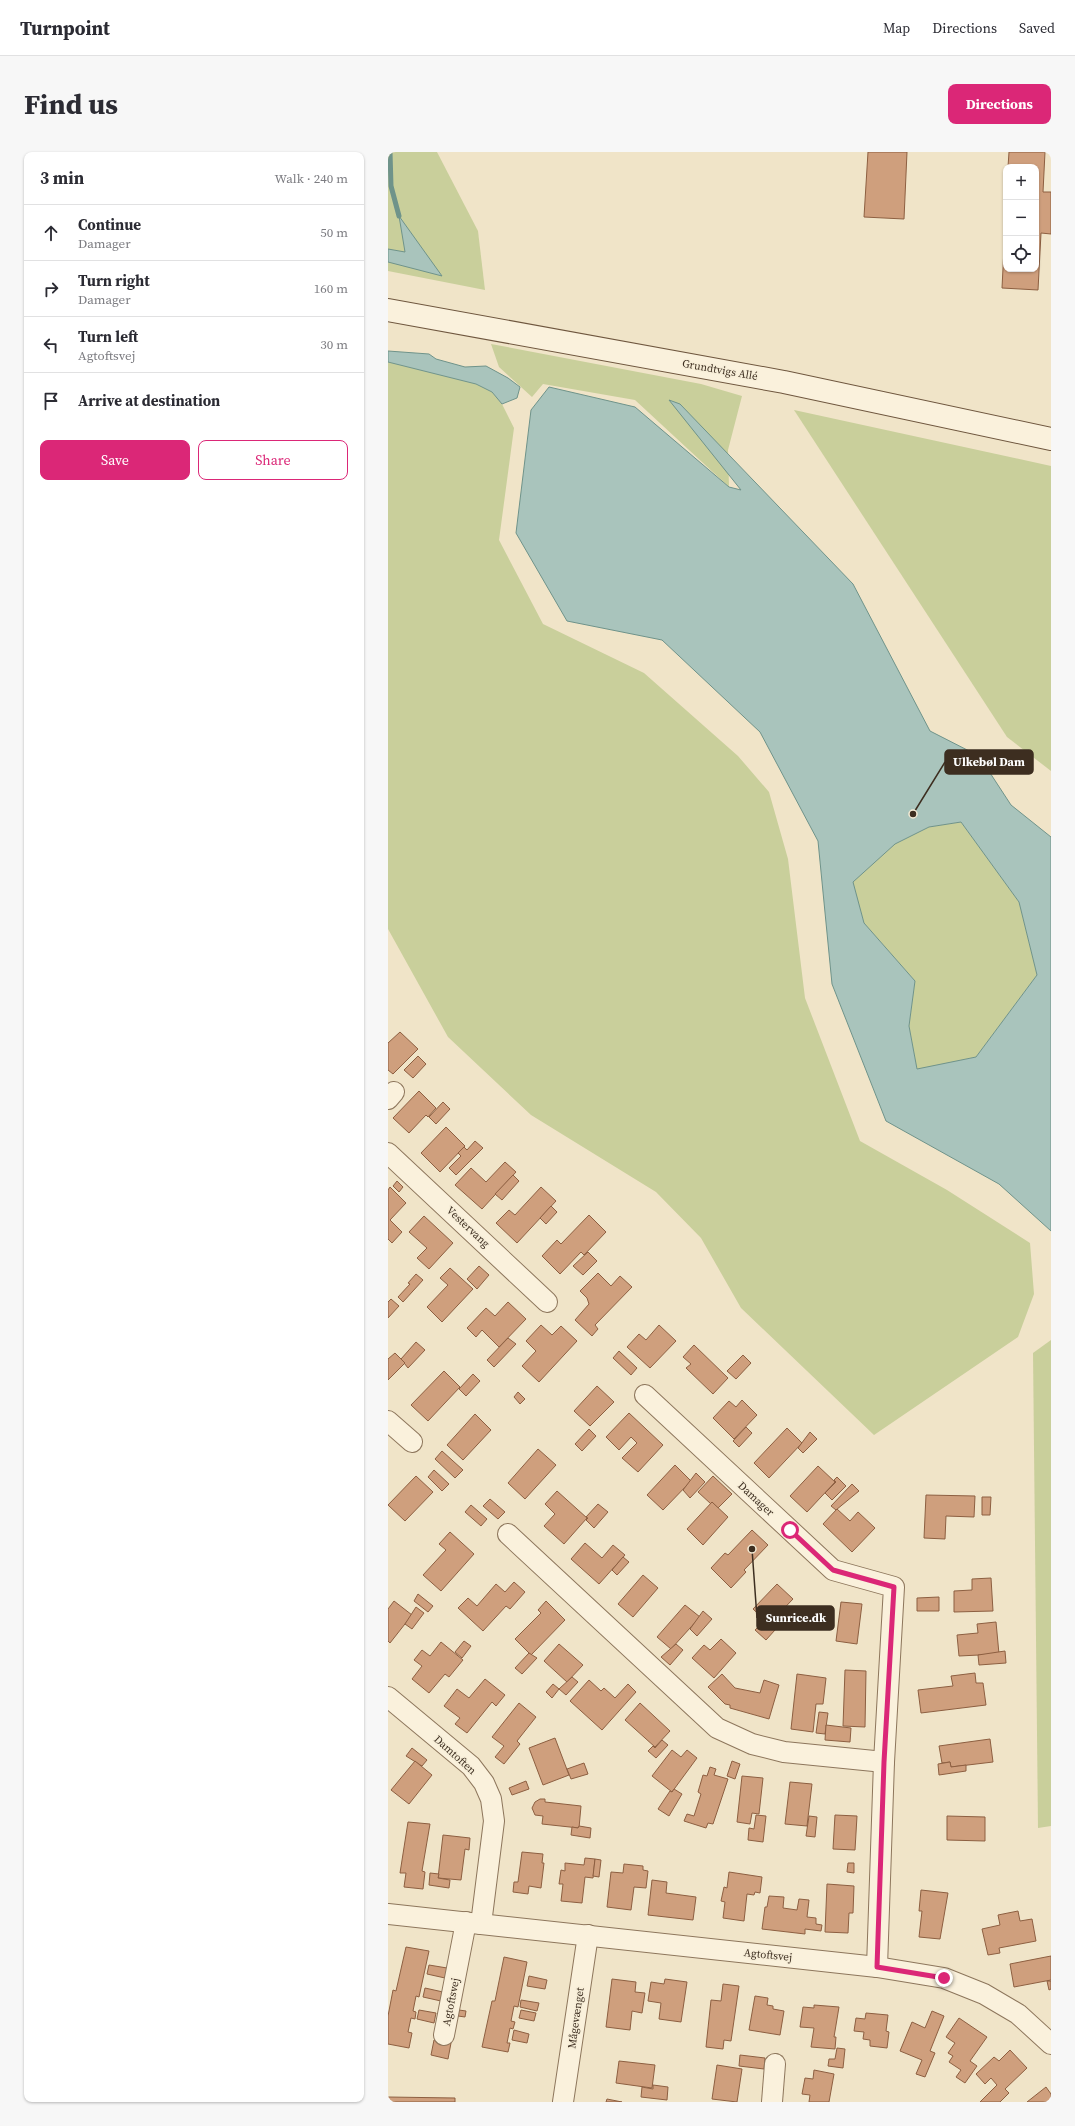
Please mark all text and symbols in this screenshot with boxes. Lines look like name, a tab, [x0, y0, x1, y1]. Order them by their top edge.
text: Turnpoint	[20, 15, 110, 41]
text: Map	[883, 18, 910, 38]
text: Directions	[932, 18, 997, 38]
text: Saved	[1019, 18, 1055, 38]
button: Directions	[948, 84, 1051, 124]
text: Find us	[24, 85, 118, 123]
map controls	[1003, 164, 1039, 272]
button: +	[1003, 164, 1039, 200]
text: 3 min	[40, 166, 84, 190]
text: Walk · 240 m	[275, 170, 348, 187]
button: −	[1003, 200, 1039, 236]
text: Continue	[78, 214, 141, 235]
icon: ahead	[40, 222, 62, 244]
text: 50 m	[320, 224, 348, 241]
text: Damager	[78, 235, 131, 252]
button: locate	[1003, 236, 1039, 272]
text: Turn right	[78, 270, 150, 291]
icon: right	[40, 278, 62, 300]
text: 160 m	[314, 280, 348, 297]
text: Damager	[78, 291, 131, 308]
text: Turn left	[78, 326, 138, 347]
icon: left	[40, 334, 62, 356]
text: 30 m	[320, 336, 348, 353]
text: Agtoftsvej	[78, 347, 135, 364]
street label: Grundtvigs Allé	[681, 356, 759, 384]
icon: arrive	[40, 390, 62, 412]
text: Arrive at destination	[78, 390, 220, 411]
button: Save	[40, 440, 190, 480]
button: Share	[198, 440, 348, 480]
callout: Ulkebøl Dam	[945, 750, 1033, 774]
text: Ulkebøl Dam	[953, 754, 1025, 770]
street label: Vestervang	[443, 1203, 493, 1251]
street label: Damager	[735, 1478, 778, 1520]
route start	[781, 1521, 799, 1539]
callout: Sunrice.dk	[757, 1606, 834, 1630]
text: Sunrice.dk	[766, 1610, 827, 1626]
street label: Damtoften	[431, 1732, 480, 1778]
street label: Agtoftsvej	[743, 1945, 793, 1965]
route end	[935, 1969, 953, 1987]
street label: Agtoftsvej	[439, 1977, 463, 2027]
street label: Mågevænget	[564, 1986, 588, 2050]

